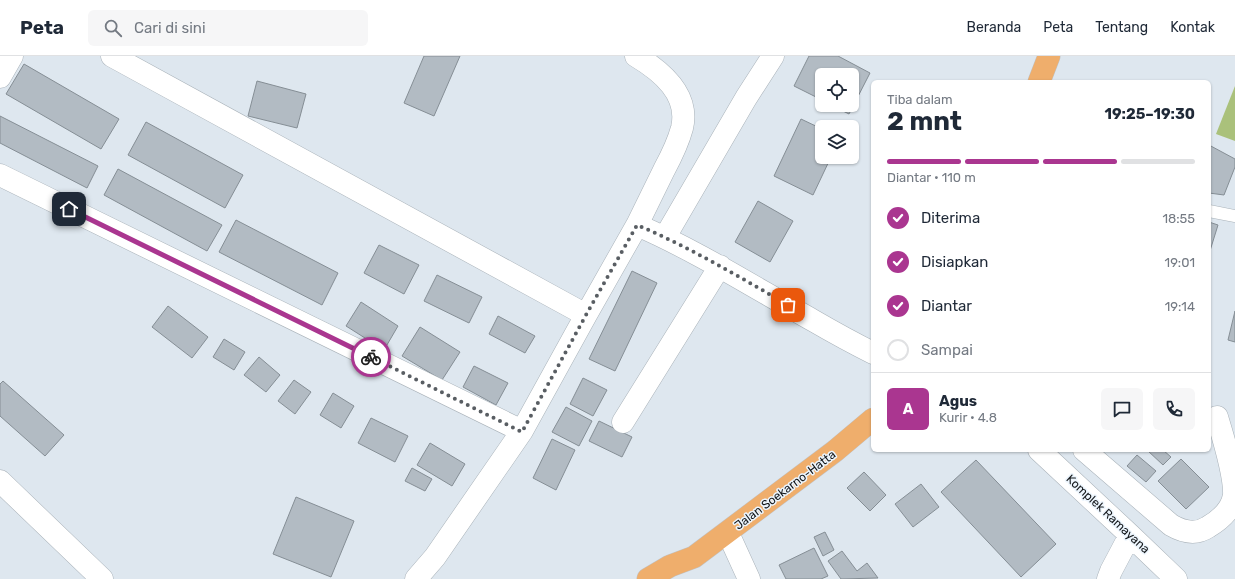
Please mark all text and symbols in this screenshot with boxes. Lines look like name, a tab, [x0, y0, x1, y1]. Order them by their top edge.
search box	[88, 10, 368, 46]
text: Peta	[20, 16, 64, 39]
icon: search	[102, 17, 124, 39]
text: Cari di sini	[134, 19, 206, 37]
text: Beranda	[967, 19, 1021, 36]
text: Peta	[1043, 19, 1073, 36]
text: Tentang	[1095, 19, 1148, 36]
text: Kontak	[1170, 19, 1215, 36]
map controls	[815, 68, 859, 164]
button: locate	[815, 68, 859, 112]
text: Tiba dalam	[887, 92, 953, 107]
text: 19:25–19:30	[1104, 105, 1195, 123]
text: 2 mnt	[887, 106, 962, 137]
button: layers	[815, 120, 859, 164]
text: Diantar · 110 m	[887, 170, 976, 185]
pin	[52, 192, 86, 226]
icon: home	[58, 198, 80, 220]
icon: check	[887, 207, 909, 229]
text: Diterima	[921, 209, 980, 227]
text: 18:55	[1162, 211, 1195, 226]
icon: check	[887, 251, 909, 273]
text: Disiapkan	[921, 253, 988, 271]
text: 19:01	[1165, 255, 1195, 270]
pin	[771, 288, 805, 322]
icon: bag	[777, 294, 799, 316]
icon: check	[887, 295, 909, 317]
text: Diantar	[921, 297, 972, 315]
text: 19:14	[1165, 299, 1195, 314]
courier	[351, 337, 391, 377]
text: Sampai	[921, 341, 973, 359]
icon: bike	[360, 346, 382, 368]
button: chat	[1101, 388, 1143, 430]
button: phone	[1153, 388, 1195, 430]
text: Agus	[939, 392, 977, 410]
text: A	[903, 400, 913, 418]
text: Kurir · 4.8	[939, 410, 997, 425]
street label: Jalan Soekarno-Hatta	[732, 447, 838, 533]
street label: Komplek Ramayana	[1063, 472, 1153, 556]

